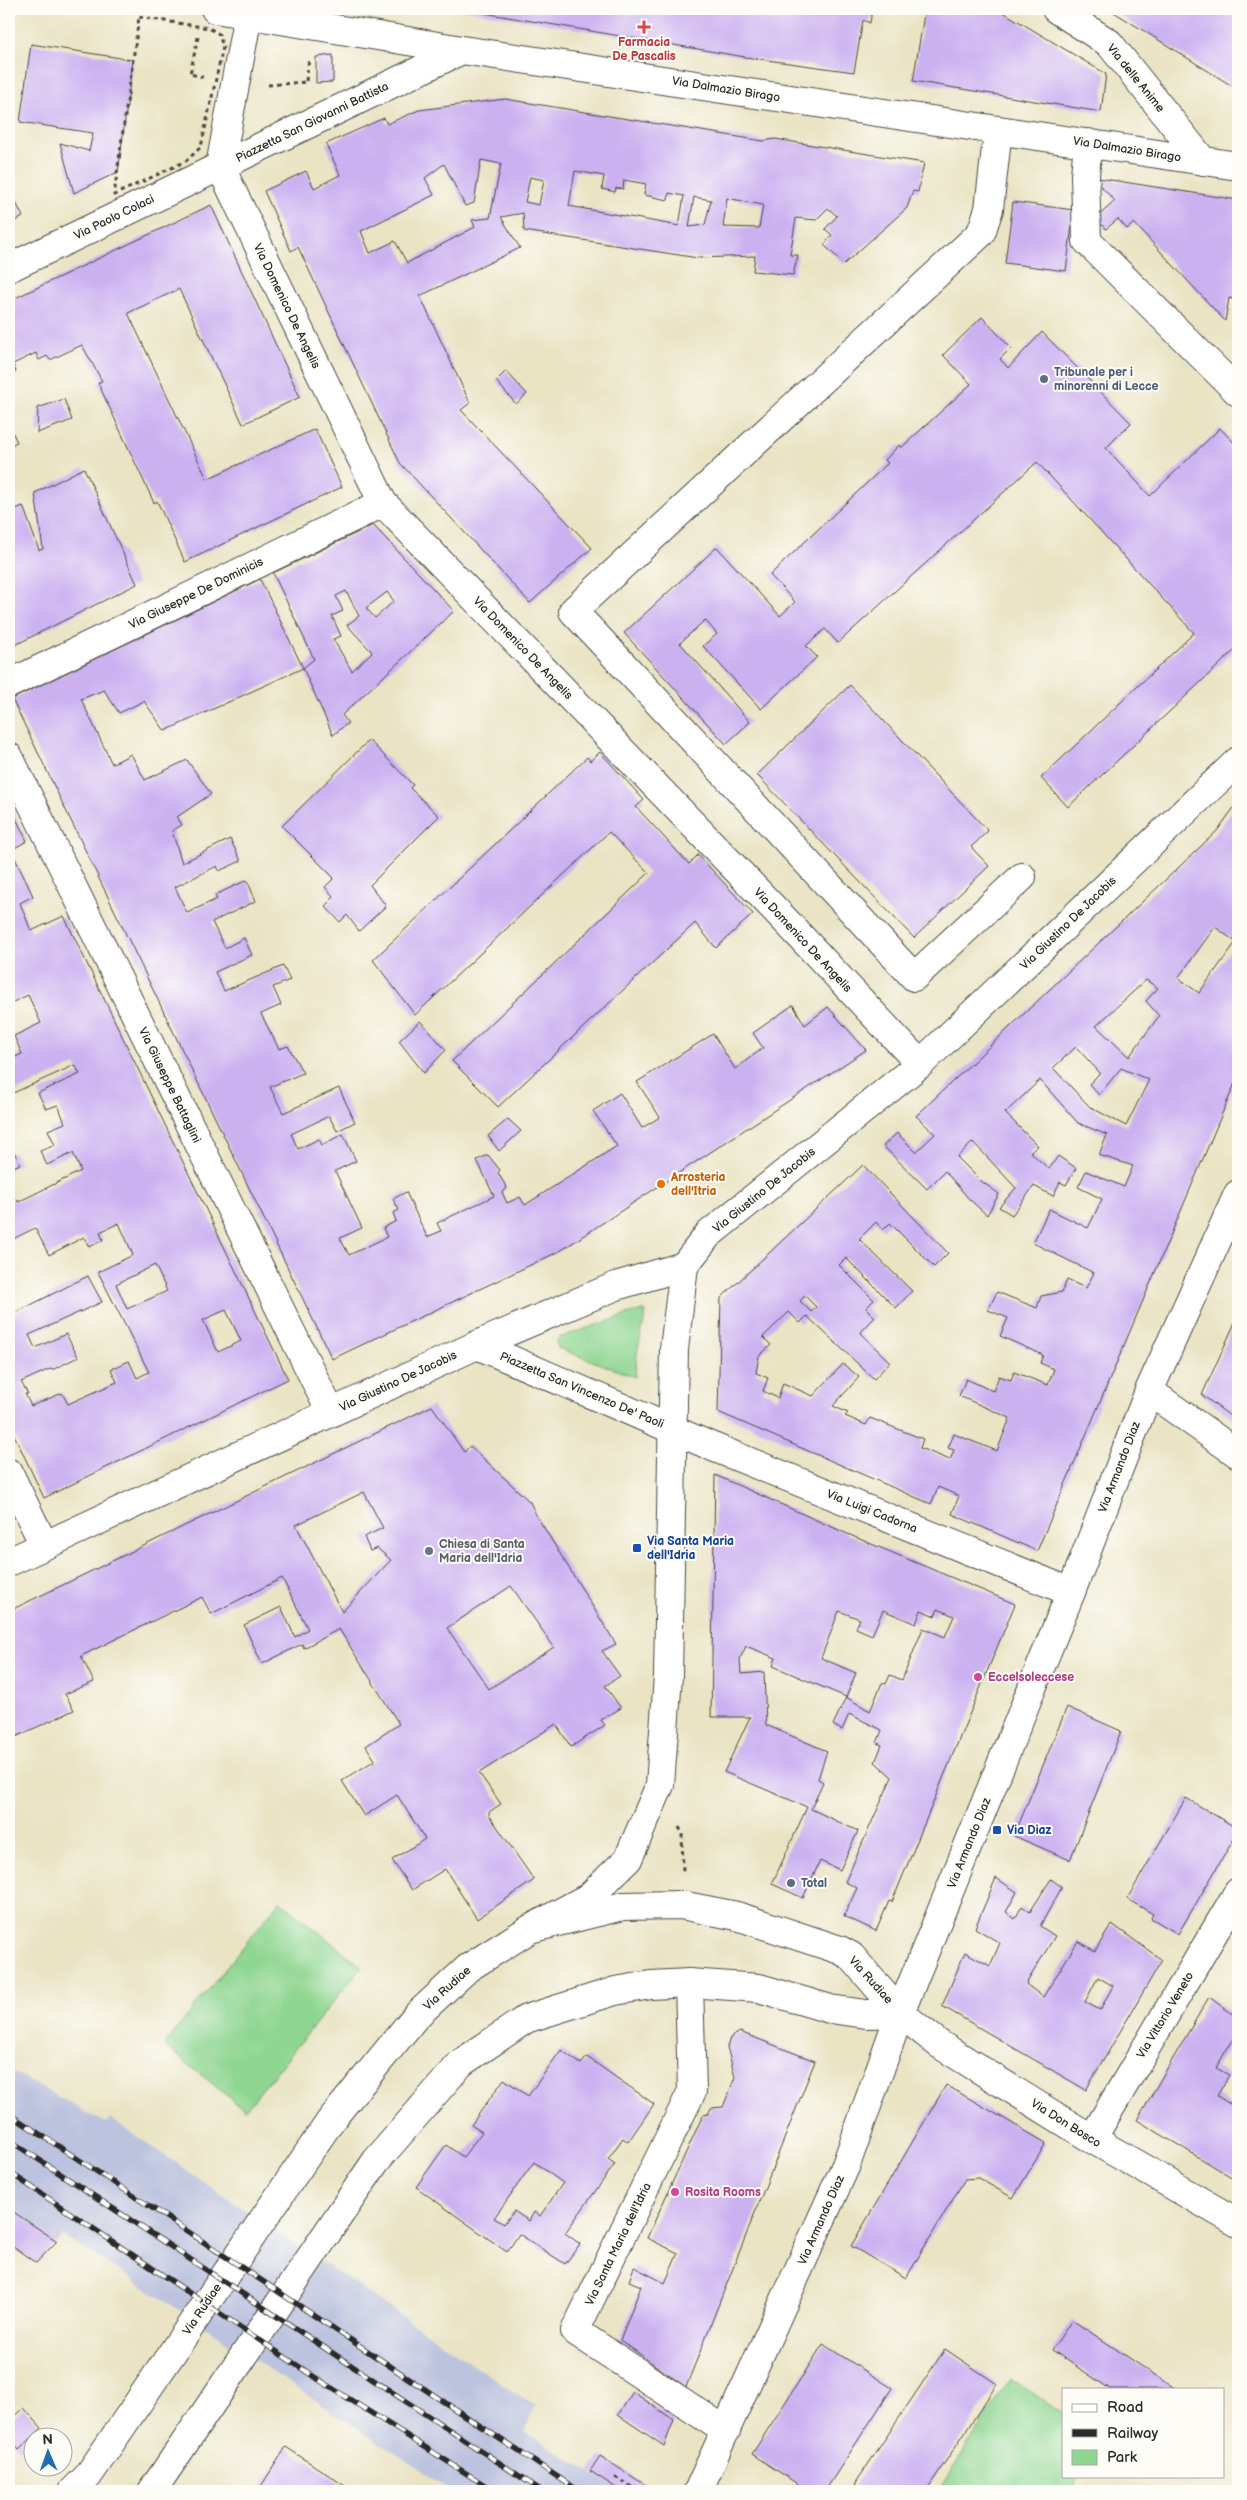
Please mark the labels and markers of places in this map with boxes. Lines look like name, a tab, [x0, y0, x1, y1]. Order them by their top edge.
marker: Farmacia De Pascalis	[638, 21, 650, 33]
place label: Farmacia De Pascalis	[612, 35, 676, 64]
place label: Tribunale per i minorenni di Lecce	[1054, 365, 1159, 394]
marker: Tribunale per i minorenni di Lecce	[1038, 373, 1050, 385]
place label: Arrosteria dell'Itria	[670, 1170, 726, 1199]
marker: Arrosteria dell'Itria	[655, 1178, 667, 1190]
place label: Via Santa Maria dell'Idria	[647, 1534, 734, 1563]
place label: Chiesa di Santa Maria dell'Idria	[439, 1537, 525, 1566]
marker: Via Santa Maria dell'Idria	[631, 1542, 643, 1554]
marker: Chiesa di Santa Maria dell'Idria	[423, 1545, 435, 1557]
place label: Eccelsoleccese	[988, 1670, 1074, 1685]
marker: Eccelsoleccese	[972, 1671, 984, 1683]
place label: Via Diaz	[1007, 1823, 1052, 1838]
marker: Via Diaz	[991, 1824, 1003, 1836]
place label: Total	[801, 1876, 827, 1891]
marker: Total	[785, 1877, 797, 1889]
place label: Rosita Rooms	[685, 2185, 761, 2200]
marker: Rosita Rooms	[669, 2186, 681, 2198]

